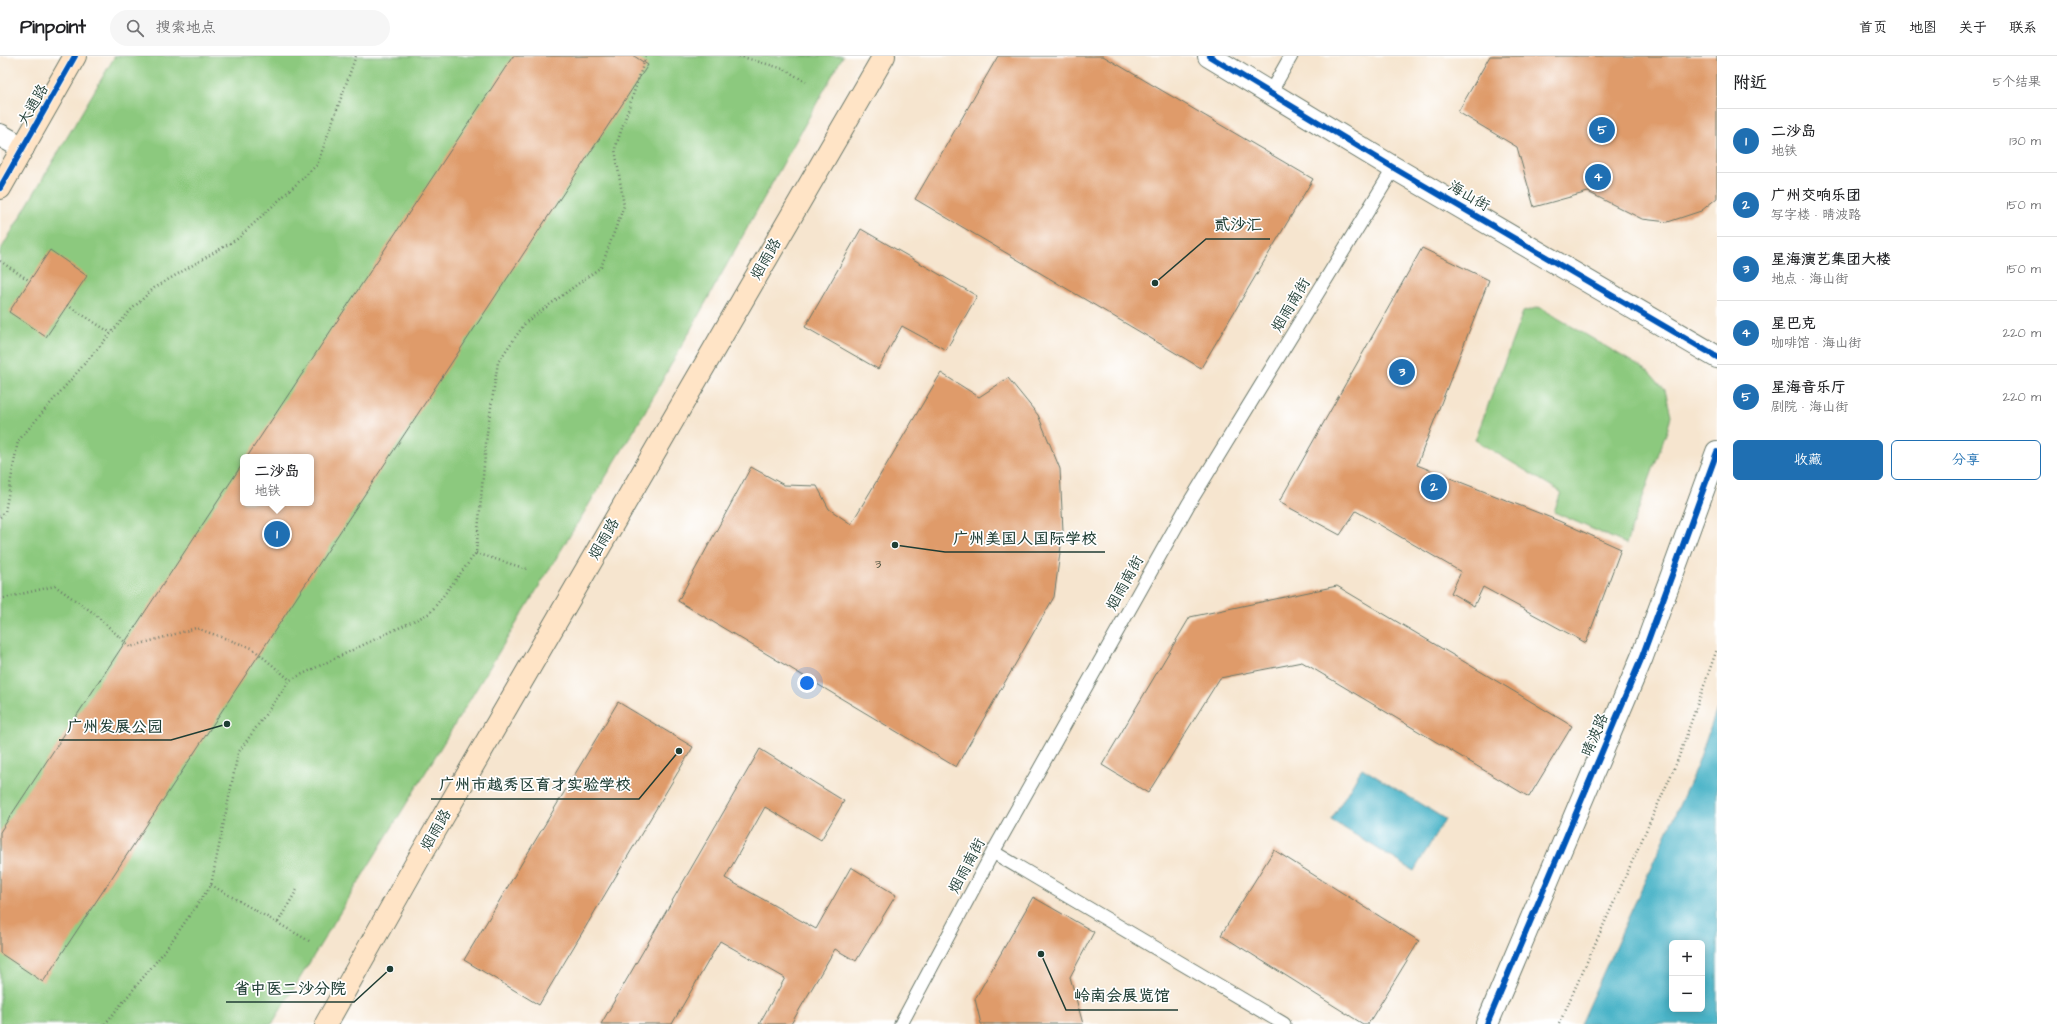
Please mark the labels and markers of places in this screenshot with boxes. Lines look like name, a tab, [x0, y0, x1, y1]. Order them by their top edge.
pin: 5	[1589, 115, 1615, 145]
pin: 4	[1585, 162, 1611, 192]
callout: 贰沙汇	[1206, 211, 1270, 239]
pin: 3	[1389, 357, 1415, 387]
pin: 2	[1421, 472, 1447, 502]
pin: 1	[264, 519, 290, 549]
callout: 广州美国人国际学校	[945, 524, 1105, 552]
callout: 广州发展公园	[59, 712, 171, 740]
callout: 广州市越秀区育才实验学校	[431, 771, 639, 799]
callout: 省中医二沙分院	[226, 974, 354, 1002]
callout: 岭南会展览馆	[1066, 982, 1178, 1010]

